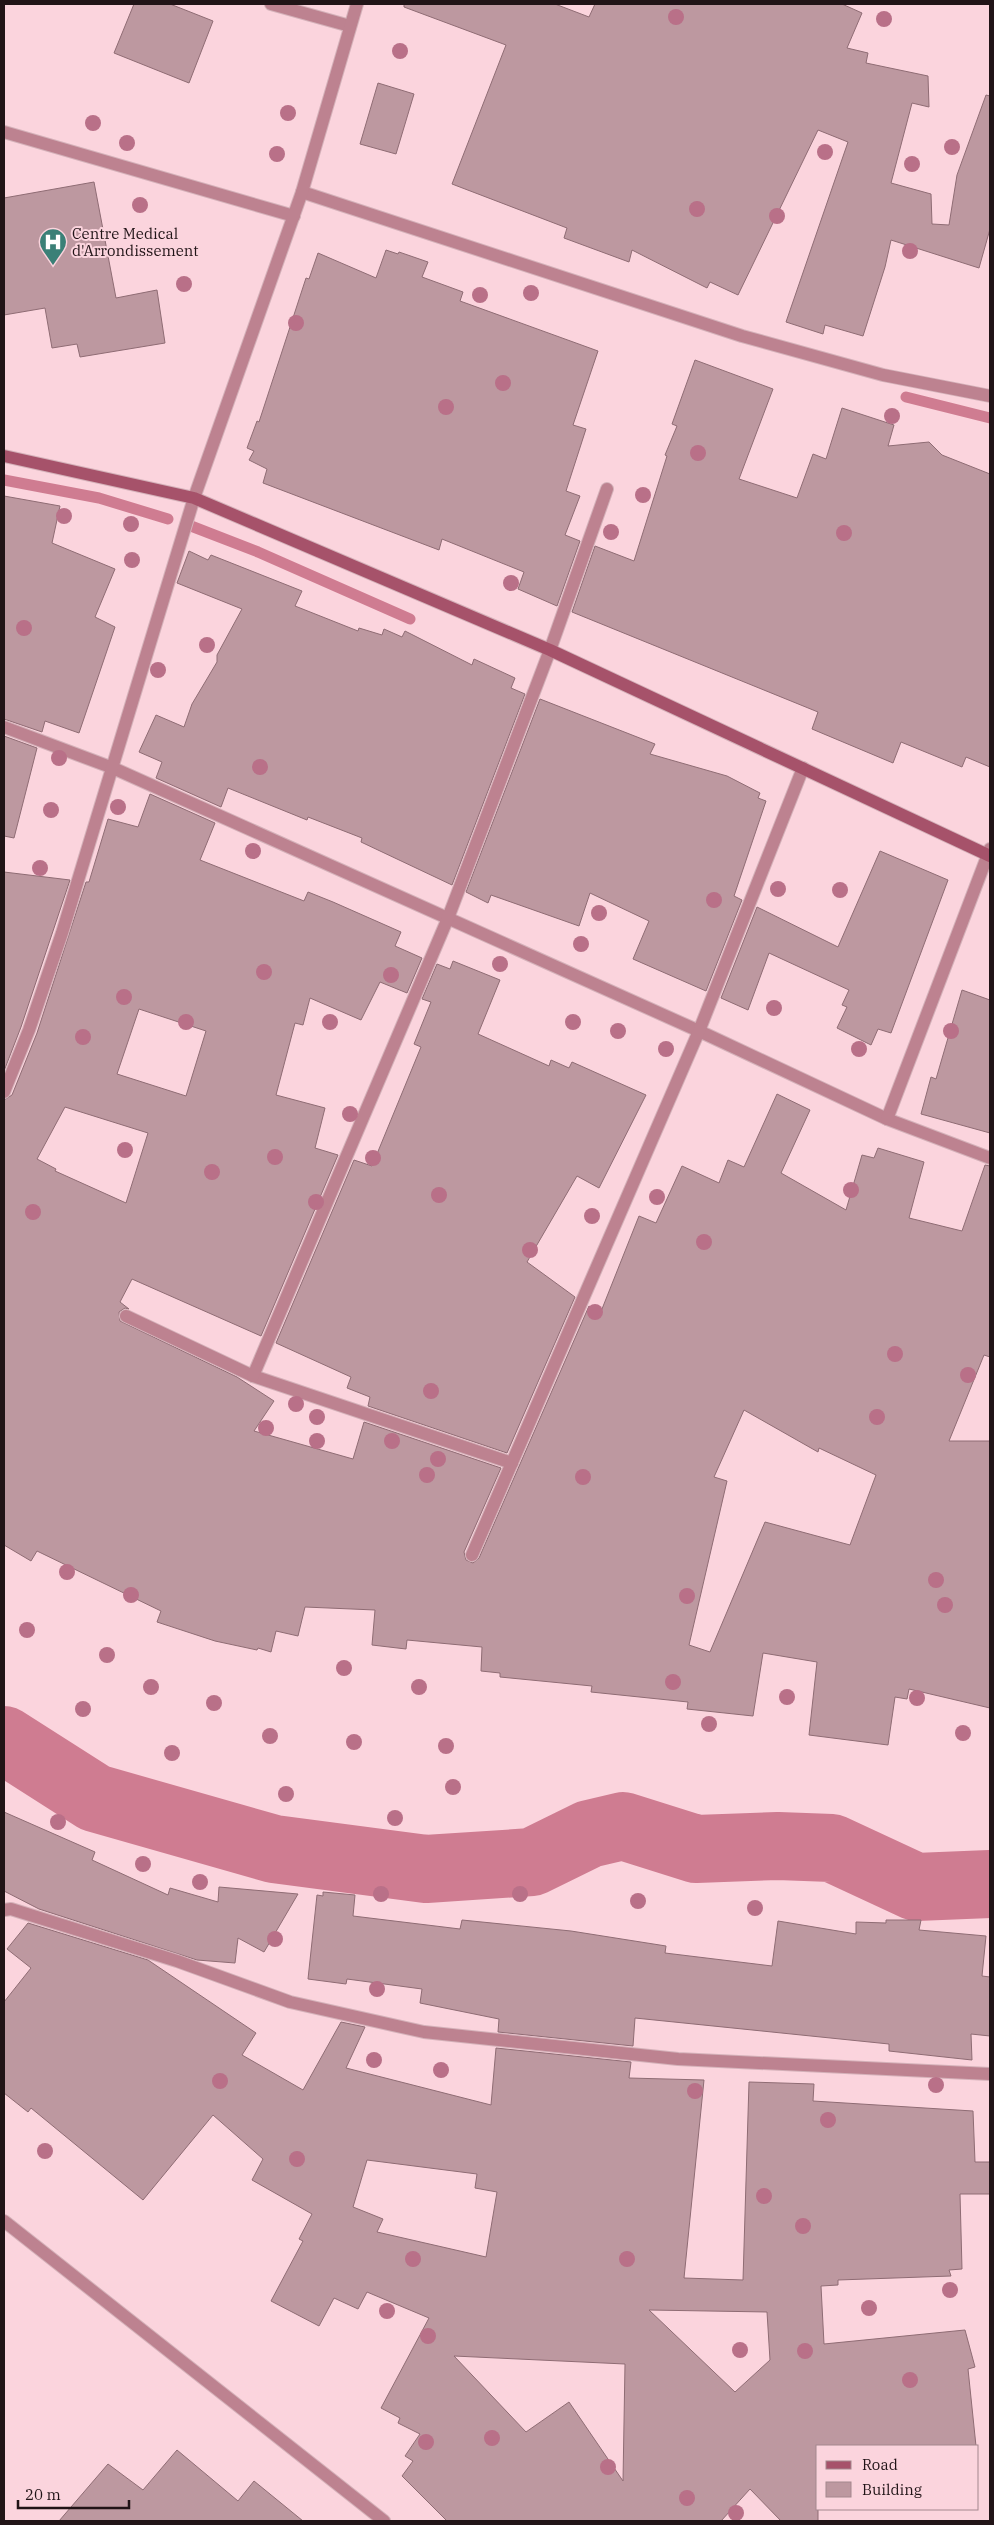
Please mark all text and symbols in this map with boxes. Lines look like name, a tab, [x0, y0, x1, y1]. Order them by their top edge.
place label: Centre Medical d'Arrondissement	[72, 224, 199, 260]
hospital icon: Centre Medical d'Arrondissement	[38, 227, 68, 266]
legend	[816, 2445, 979, 2510]
text: Road	[862, 2455, 898, 2474]
scale bar	[18, 2478, 129, 2510]
text: Building	[862, 2480, 922, 2499]
text: 20 m	[25, 2485, 61, 2504]

